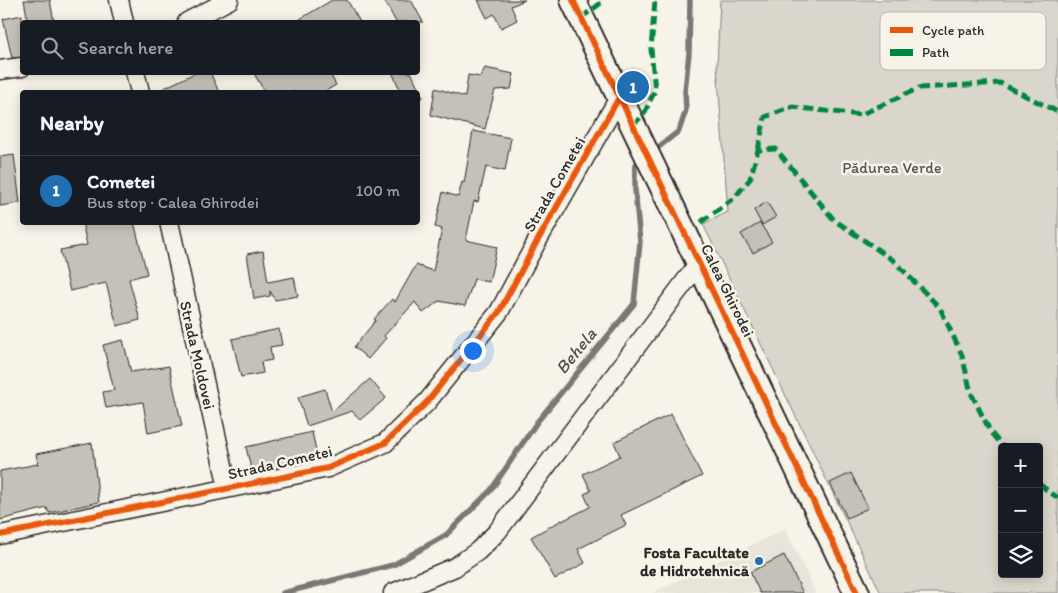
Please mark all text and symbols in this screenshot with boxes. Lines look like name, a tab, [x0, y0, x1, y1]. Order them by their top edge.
legend	[880, 12, 1046, 70]
search box	[20, 20, 420, 75]
text: Cycle path	[922, 22, 985, 39]
icon: search	[38, 34, 66, 62]
text: Search here	[78, 36, 173, 59]
text: Path	[922, 44, 949, 61]
pin: 1	[617, 68, 649, 106]
text: Nearby	[40, 110, 104, 135]
street label: Strada Cometei	[520, 133, 589, 235]
park label: Pădurea Verde	[842, 158, 942, 177]
text: Cometei	[87, 170, 155, 193]
text: 1	[52, 181, 60, 200]
text: 100 m	[356, 181, 400, 200]
text: Bus stop · Calea Ghirodei	[87, 193, 259, 212]
street label: Calea Ghirodei	[697, 241, 758, 340]
street label: Strada Moldovei	[176, 299, 219, 411]
water label: Behela	[551, 323, 602, 378]
your location	[460, 338, 486, 364]
street label: Strada Cometei	[226, 441, 334, 484]
map controls	[998, 443, 1043, 578]
button: +	[998, 443, 1043, 488]
button: −	[998, 488, 1043, 533]
button: layers	[998, 533, 1043, 578]
place label: Fosta Facultate de Hidrotehnică	[640, 543, 750, 580]
marker: Fosta Facultate de Hidrotehnică	[753, 555, 765, 567]

